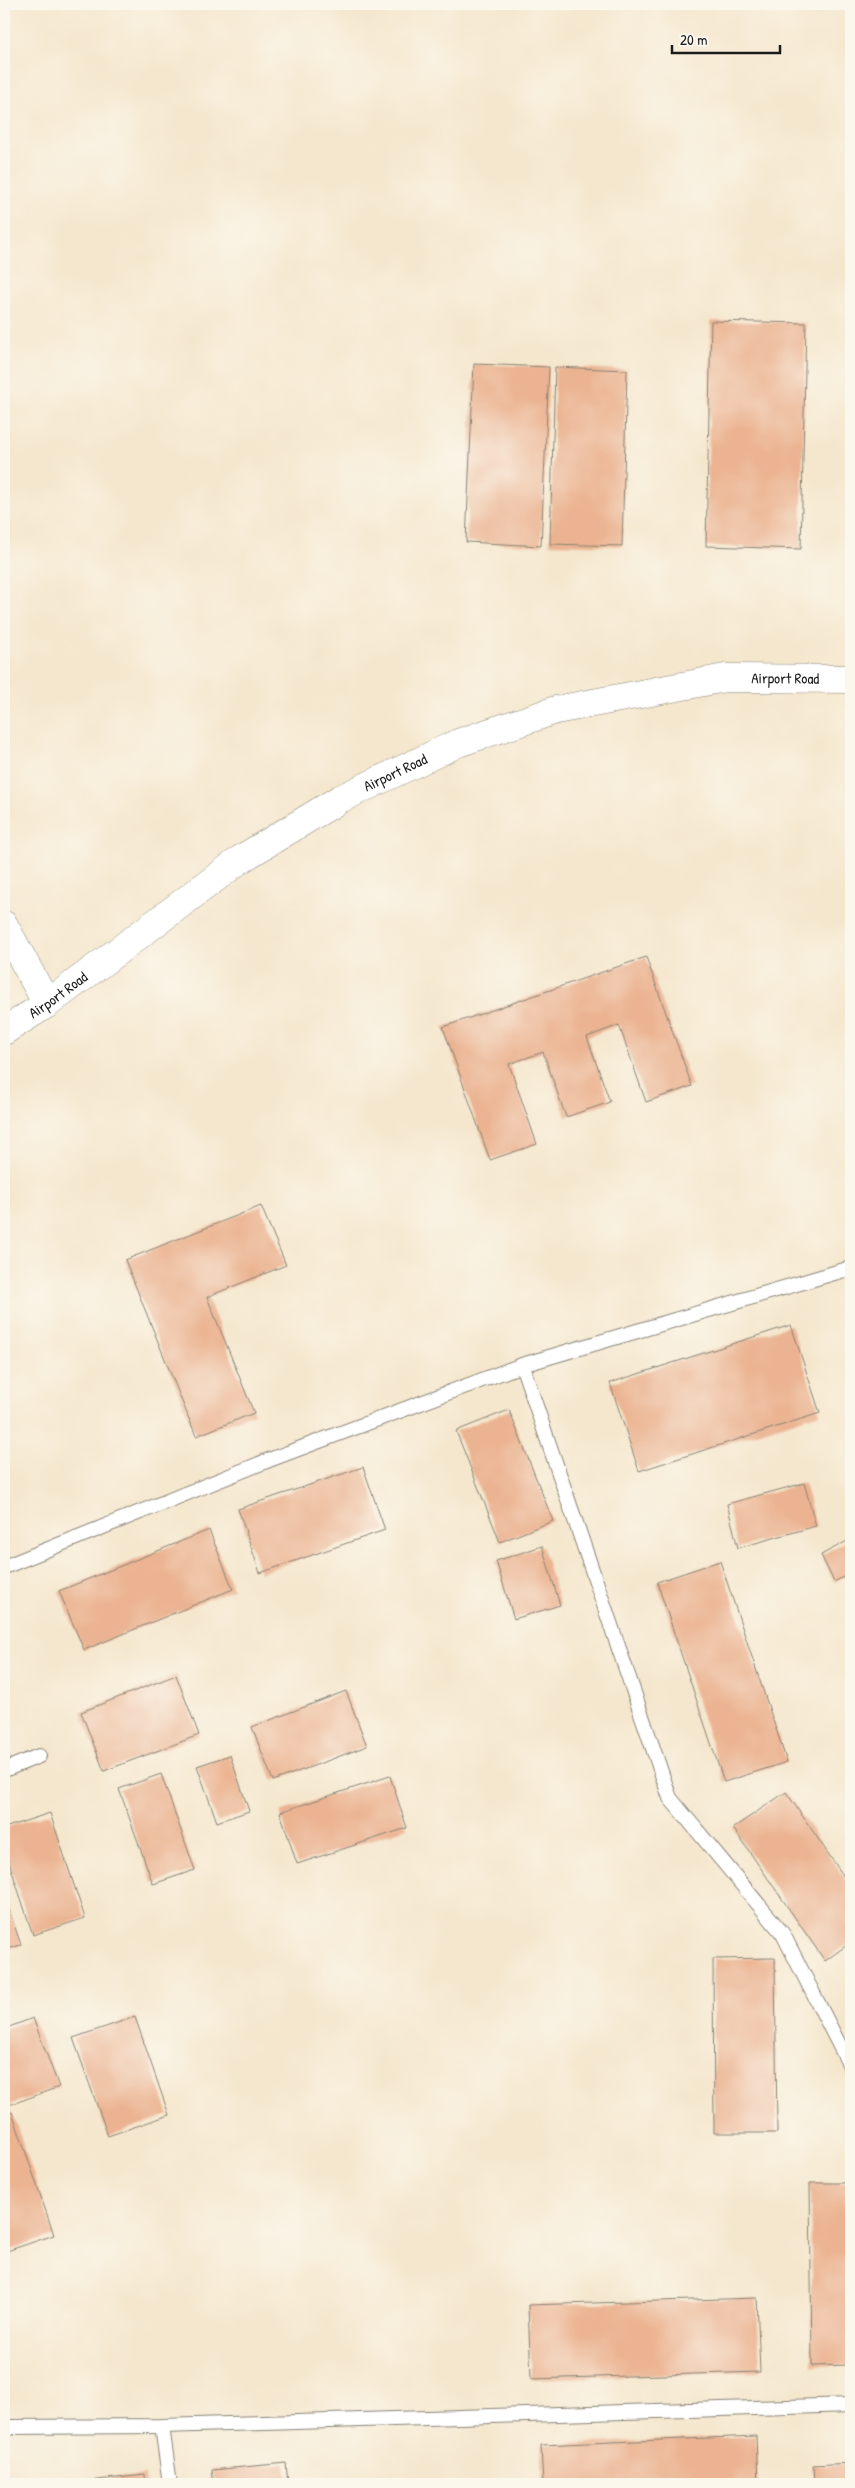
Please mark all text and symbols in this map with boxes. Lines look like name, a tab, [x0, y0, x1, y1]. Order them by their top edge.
scale bar	[672, 22, 780, 54]
text: 20 m	[680, 29, 707, 50]
street label: Airport Road	[751, 667, 819, 689]
street label: Airport Road	[360, 748, 430, 796]
street label: Airport Road	[24, 966, 92, 1023]

